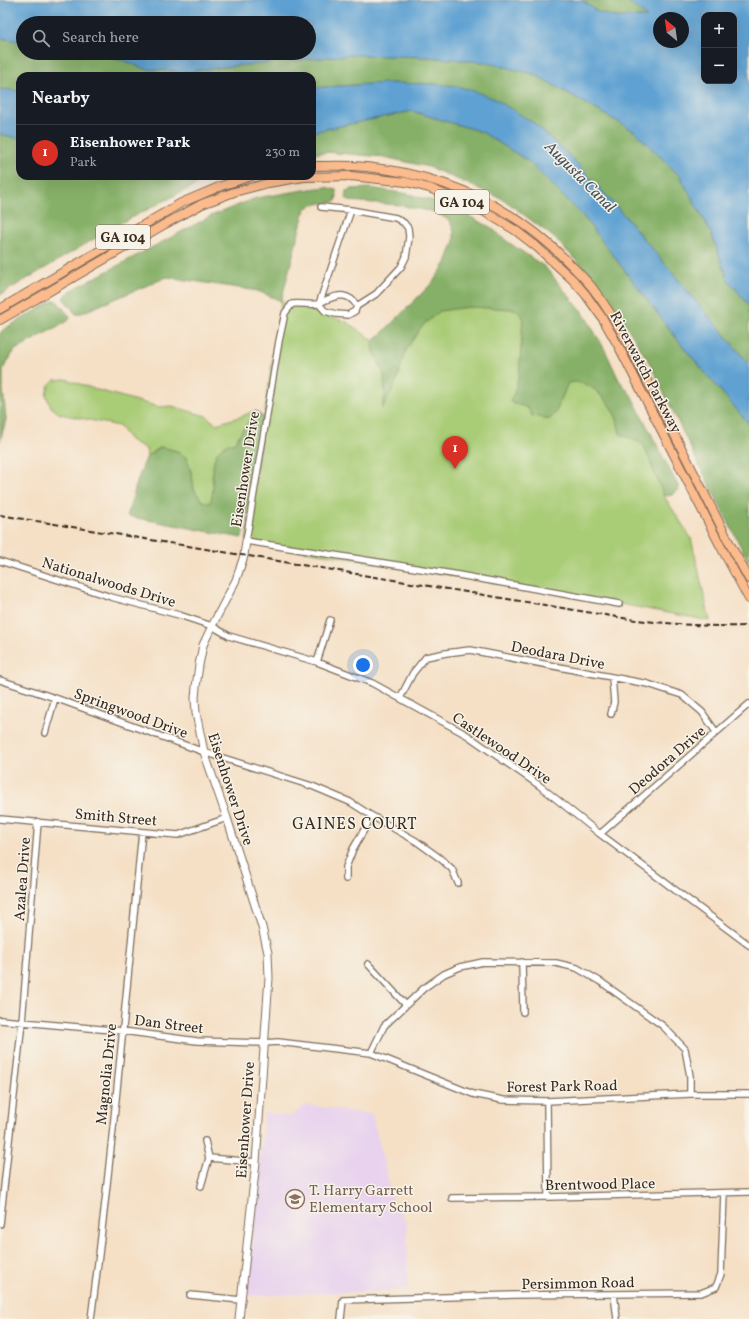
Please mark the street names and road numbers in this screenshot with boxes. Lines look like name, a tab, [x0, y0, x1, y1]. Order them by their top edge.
road number: GA 104	[435, 190, 489, 214]
road number: GA 104	[96, 225, 150, 249]
street label: Riverwatch Parkway	[604, 308, 686, 437]
street label: Eisenhower Drive	[227, 410, 266, 529]
street label: Nationalwoods Drive	[39, 553, 178, 614]
street label: Deodara Drive	[509, 637, 607, 676]
street label: Springwood Drive	[71, 684, 190, 745]
street label: Castlewood Drive	[447, 708, 555, 790]
street label: Deodora Drive	[625, 722, 711, 801]
street label: Eisenhower Drive	[201, 730, 258, 848]
street label: Smith Street	[74, 804, 158, 833]
street label: Azalea Drive	[10, 836, 37, 922]
street label: Dan Street	[133, 1011, 205, 1040]
street label: Magnolia Drive	[92, 1022, 123, 1126]
street label: Eisenhower Drive	[232, 1061, 261, 1179]
street label: Forest Park Road	[506, 1076, 618, 1099]
street label: Brentwood Place	[545, 1174, 655, 1197]
street label: Persimmon Road	[521, 1273, 635, 1296]

